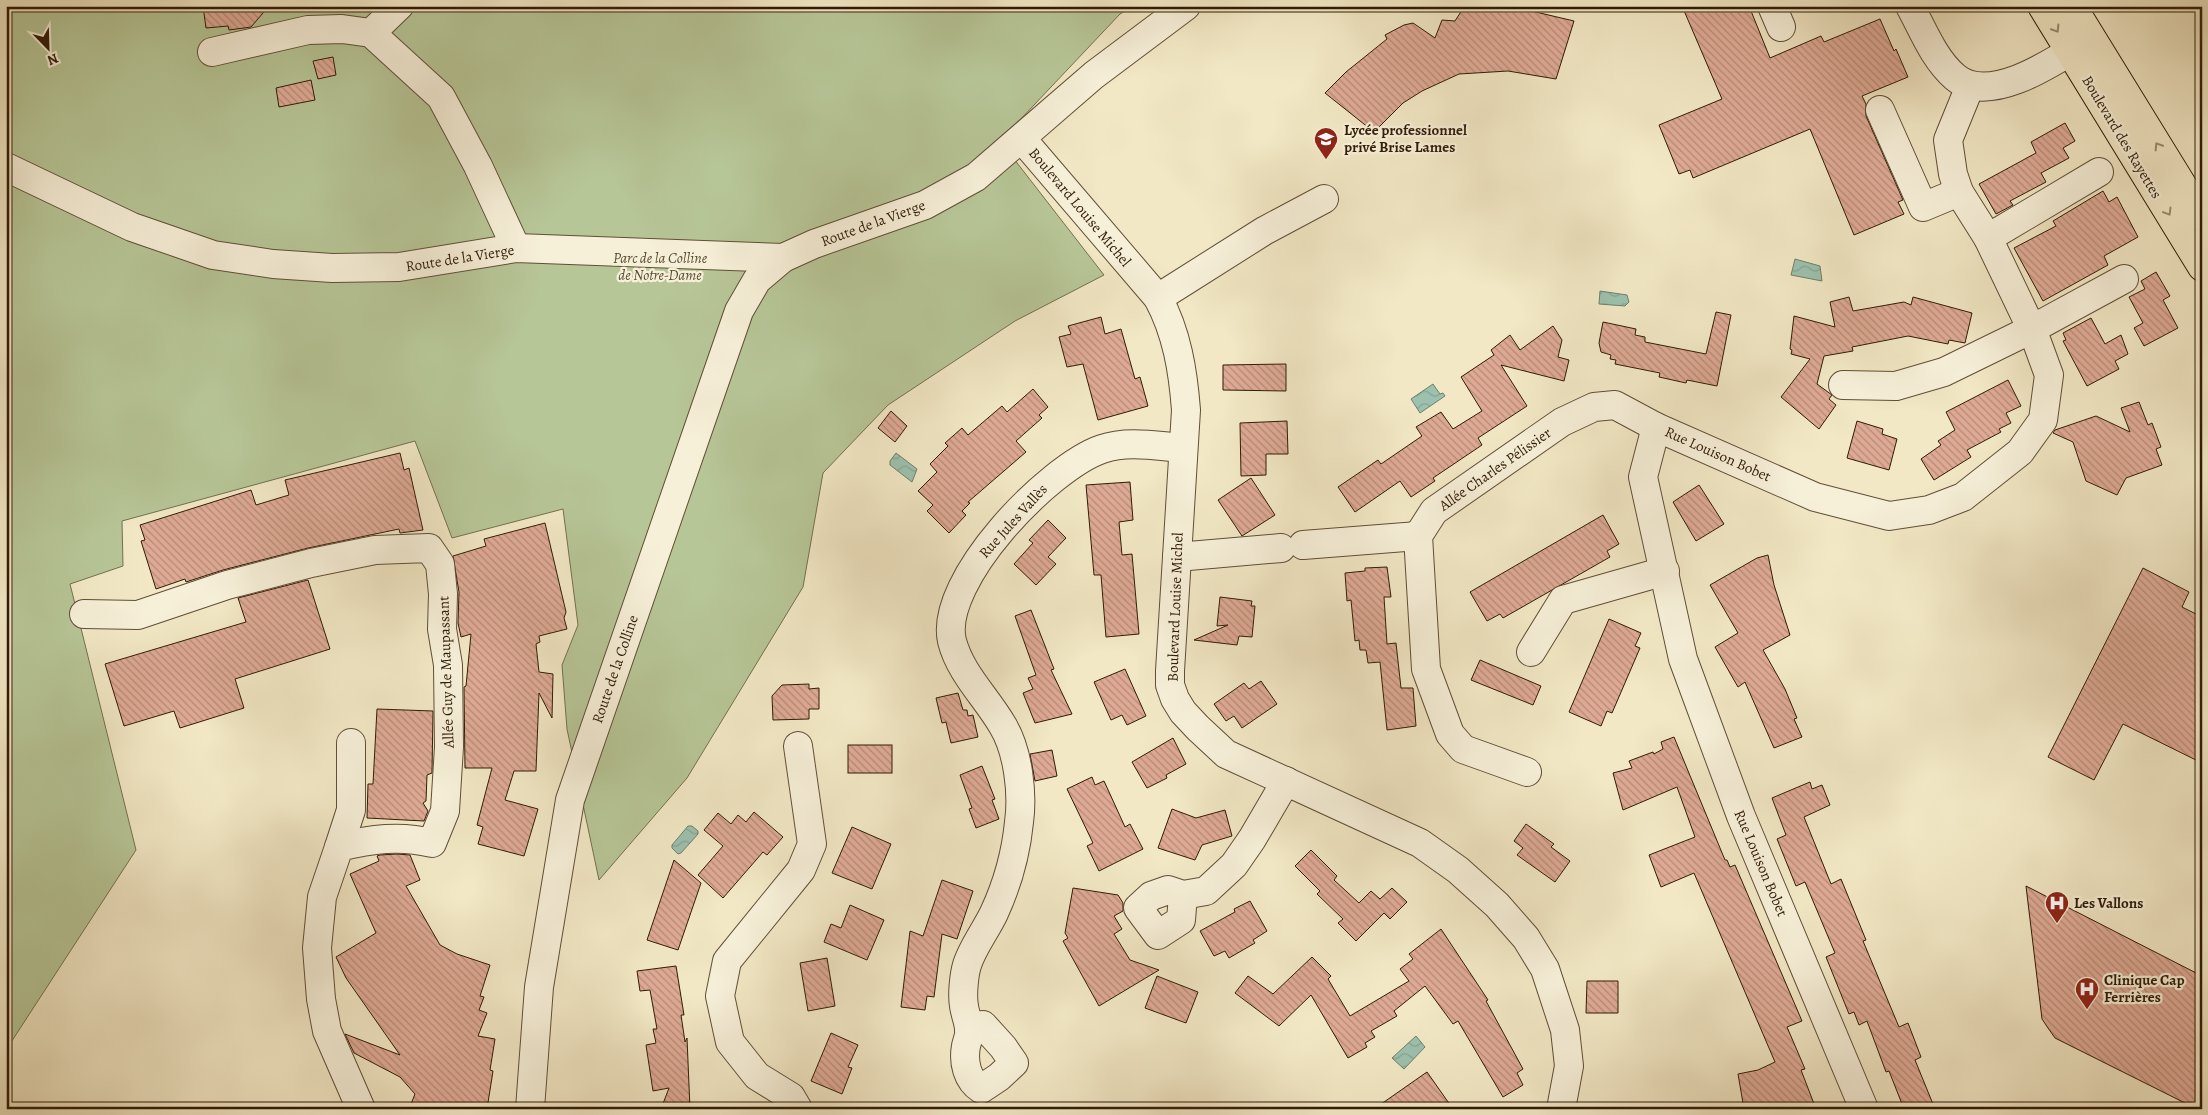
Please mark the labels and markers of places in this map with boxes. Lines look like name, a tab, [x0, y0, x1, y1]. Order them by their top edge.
place label: Lycée professionnel privé Brise Lames	[1344, 120, 1467, 157]
school or university icon: Lycée professionnel privé Brise Lames	[1313, 126, 1339, 160]
hospital icon: Les Vallons	[2044, 890, 2070, 924]
place label: Les Vallons	[2074, 893, 2143, 913]
place label: Clinique Cap Ferrières	[2104, 970, 2184, 1007]
hospital icon: Clinique Cap Ferrières	[2074, 976, 2100, 1010]

